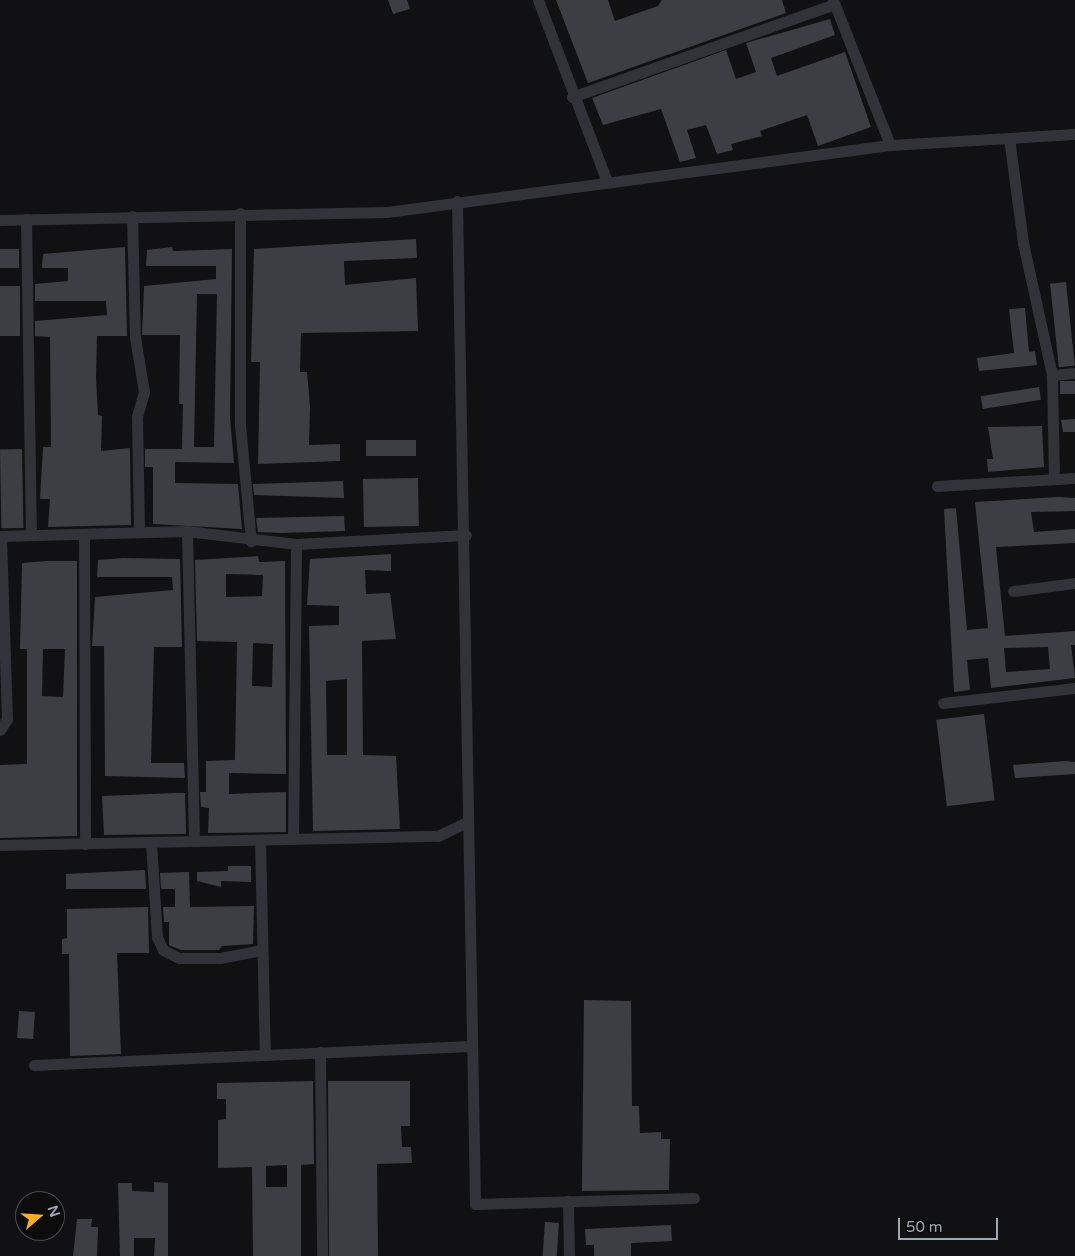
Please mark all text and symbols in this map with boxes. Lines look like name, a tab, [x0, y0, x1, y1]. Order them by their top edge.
north arrow	[15, 1191, 65, 1241]
text: N	[44, 1203, 64, 1219]
scale bar	[900, 1208, 1000, 1240]
text: 50 m	[906, 1218, 943, 1236]

